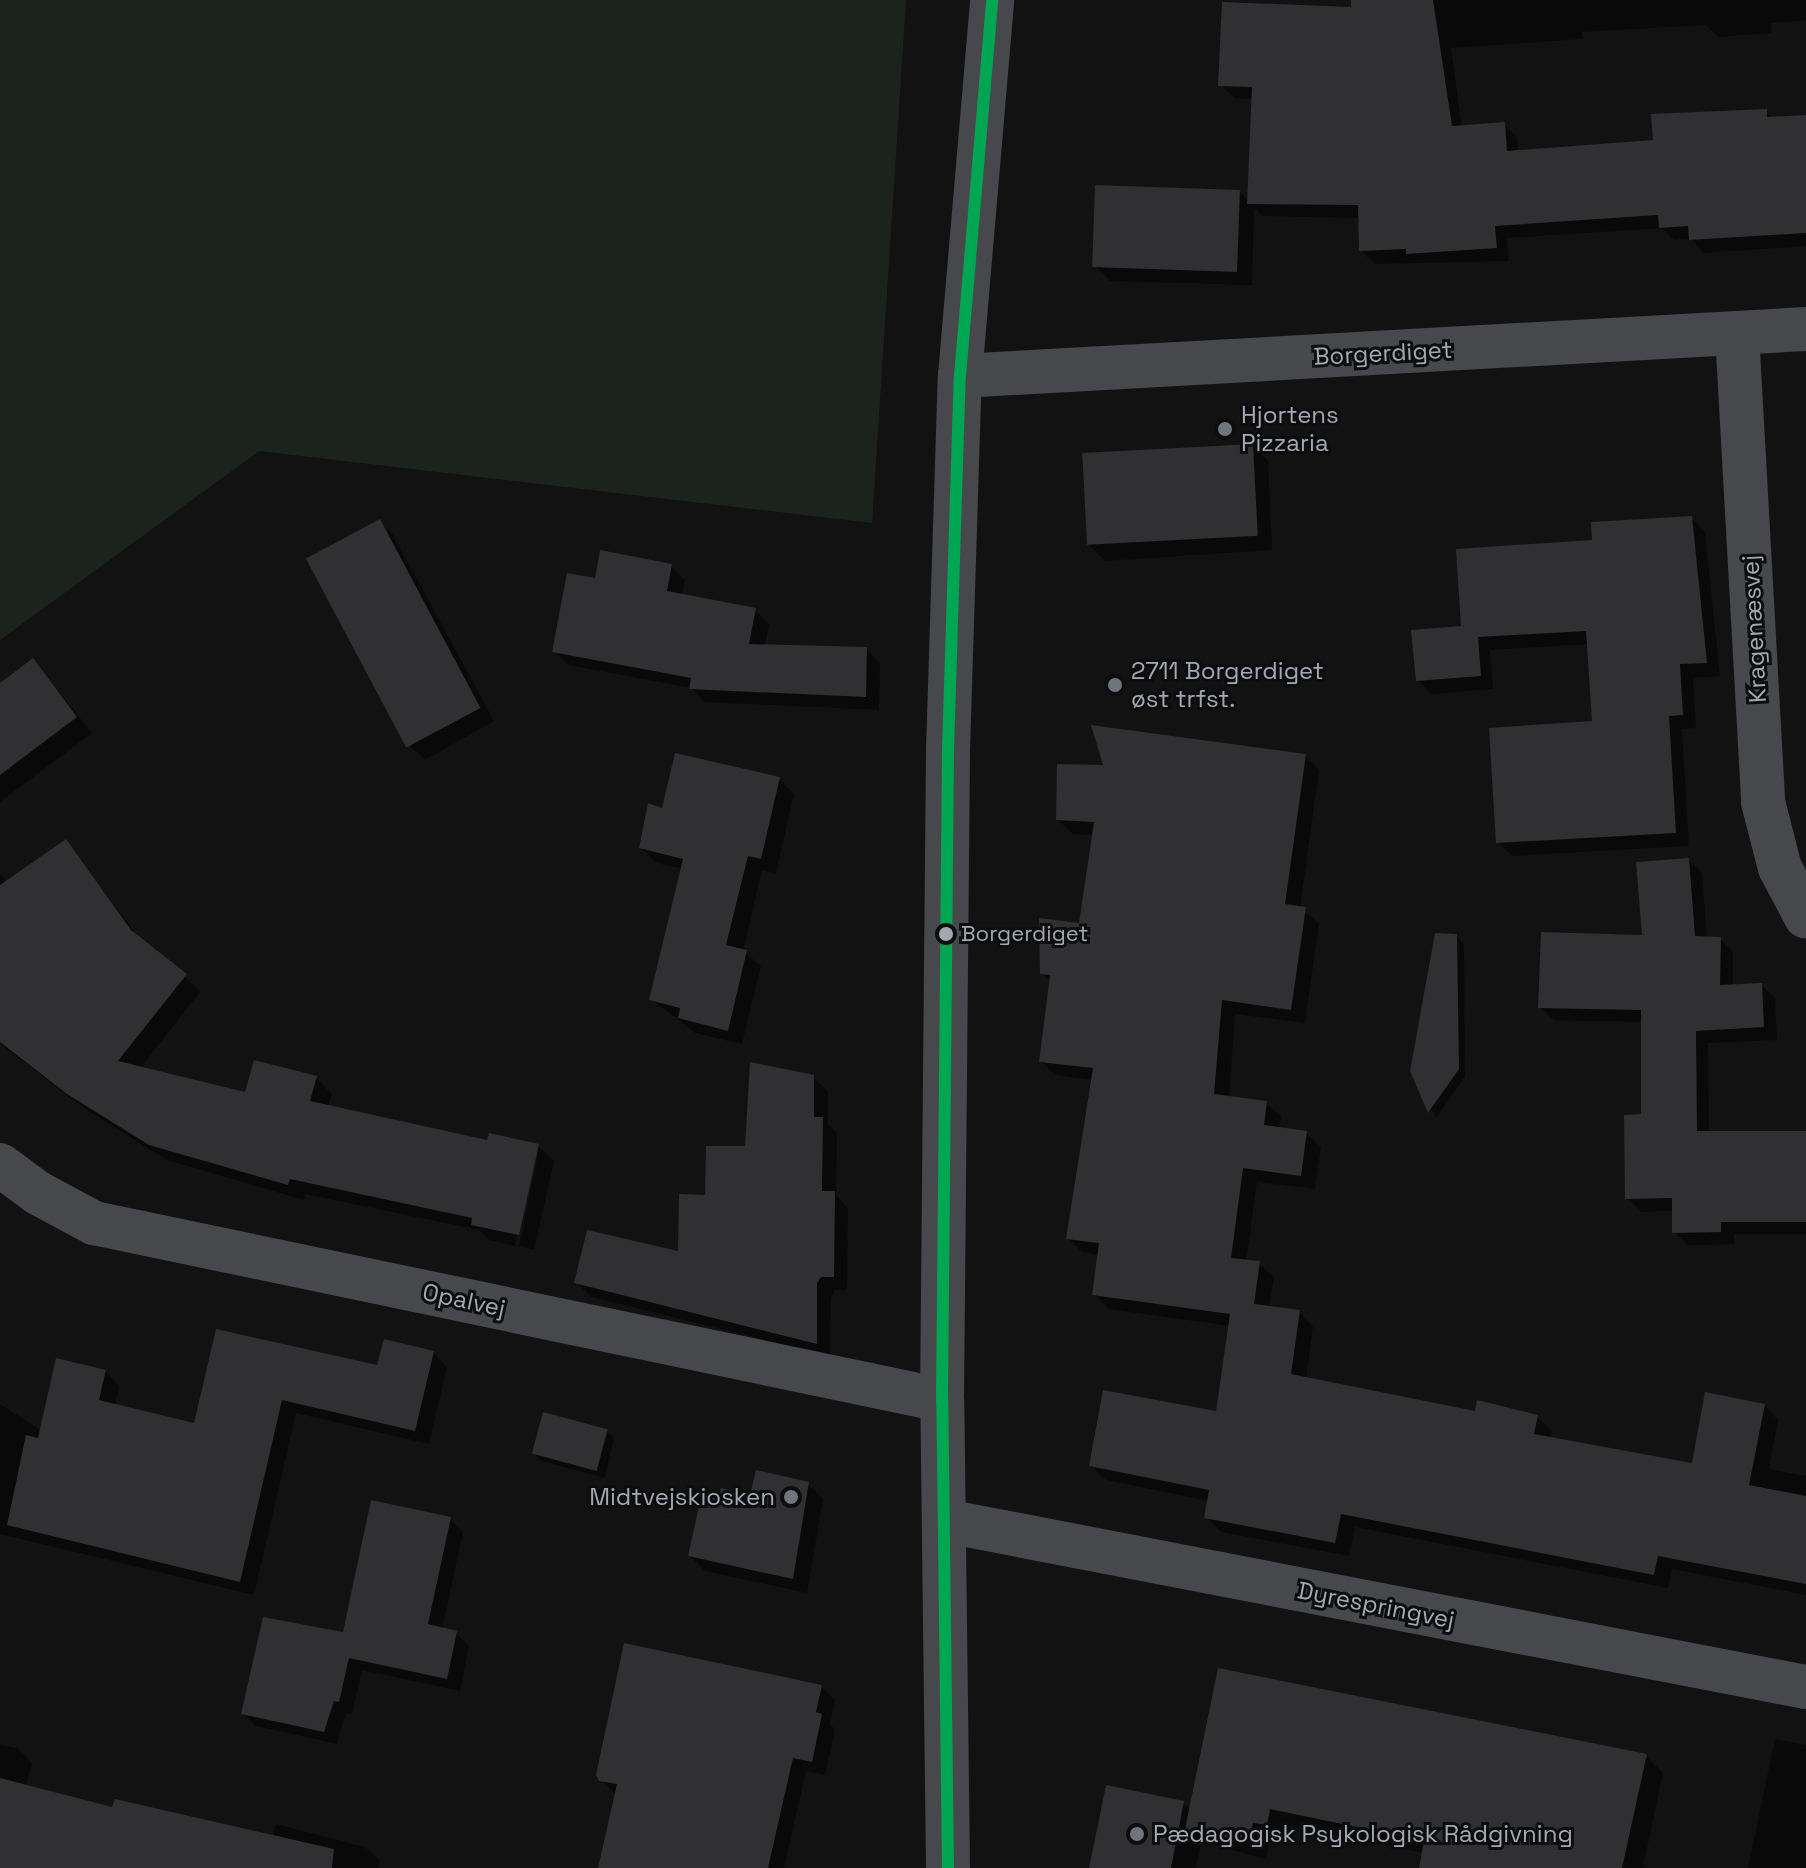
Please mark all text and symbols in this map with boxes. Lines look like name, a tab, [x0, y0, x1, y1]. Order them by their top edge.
street label: Borgerdiget	[1313, 335, 1453, 371]
place label: Hjortens Pizzaria	[1241, 401, 1339, 457]
marker: Hjortens Pizzaria	[1216, 420, 1234, 438]
street label: Kragenæsvej	[1736, 554, 1772, 704]
place label: 2711 Borgerdiget øst trfst.	[1131, 657, 1324, 713]
marker: 2711 Borgerdiget øst trfst.	[1106, 676, 1124, 694]
place label: Borgerdiget	[961, 921, 1088, 947]
marker: Borgerdiget	[938, 926, 954, 942]
street label: Opalvej	[420, 1277, 508, 1323]
place label: Midtvejskiosken	[589, 1483, 775, 1511]
marker: Midtvejskiosken	[782, 1488, 800, 1506]
street label: Dyrespringvej	[1295, 1576, 1457, 1634]
place label: Pædagogisk Psykologisk Rådgivning	[1153, 1820, 1573, 1848]
marker: Pædagogisk Psykologisk Rådgivning	[1128, 1825, 1146, 1843]

